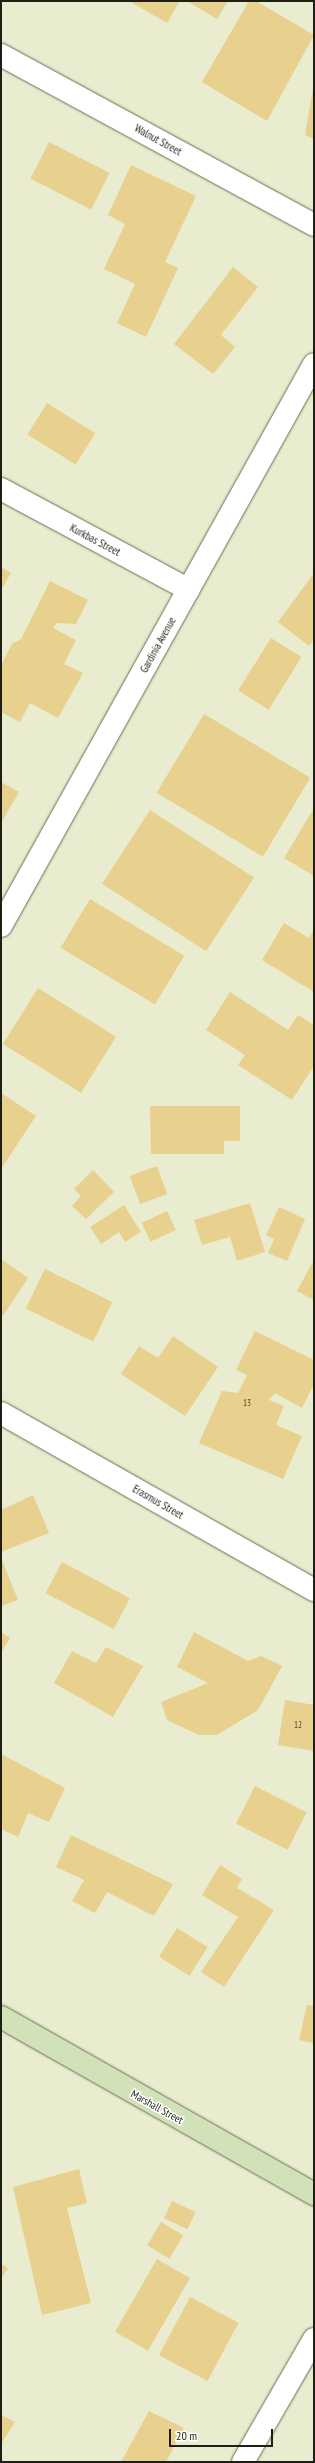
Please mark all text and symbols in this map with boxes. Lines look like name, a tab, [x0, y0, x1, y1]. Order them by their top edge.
street label: Walnut Street	[132, 122, 184, 158]
street label: Kurkbas Street	[68, 521, 122, 559]
street label: Gardinia Avenue	[137, 615, 179, 675]
house number: 13	[243, 1398, 251, 1408]
street label: Erasmus Street	[130, 1482, 186, 1522]
house number: 12	[294, 1720, 302, 1730]
street label: Marshall Street	[129, 2087, 185, 2127]
scale bar	[171, 2421, 275, 2447]
text: 20 m	[176, 2428, 197, 2443]

